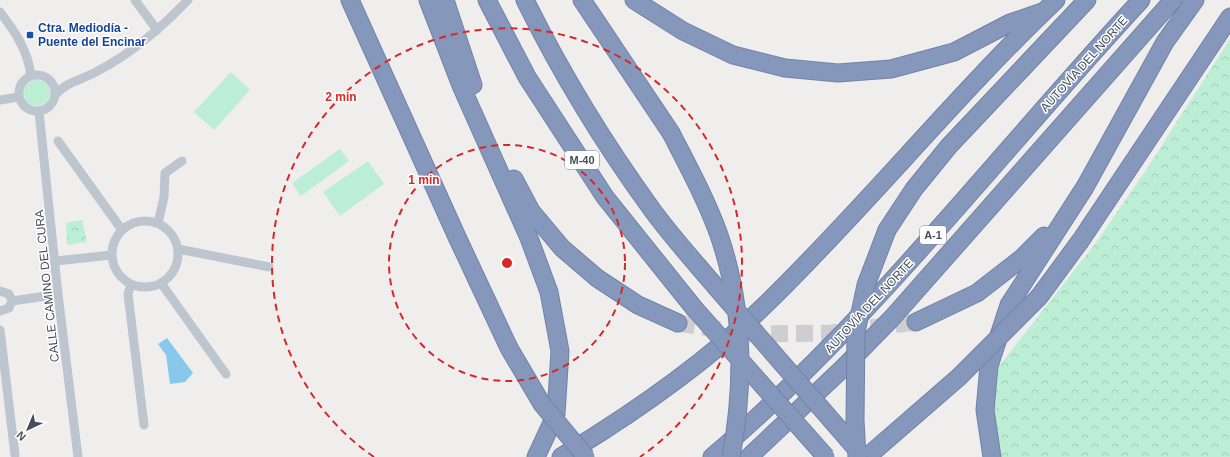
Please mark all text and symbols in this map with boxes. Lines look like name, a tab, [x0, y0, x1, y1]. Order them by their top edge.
street label: AUTOVÍA DEL NORTE	[1037, 13, 1130, 114]
place label: Ctra. Mediodía - Puente del Encinar	[38, 21, 146, 49]
marker: Ctra. Mediodía - Puente del Encinar	[25, 30, 35, 40]
text: 2 min	[325, 90, 357, 104]
road number: M-40	[565, 151, 599, 169]
text: 1 min	[408, 173, 440, 187]
street label: CALLE CAMINO DEL CURA	[32, 209, 62, 363]
road number: A-1	[920, 226, 946, 244]
centre of rings	[500, 256, 514, 270]
street label: AUTOVÍA DEL NORTE	[821, 256, 916, 356]
north arrow	[8, 409, 48, 449]
text: N	[14, 429, 28, 443]

